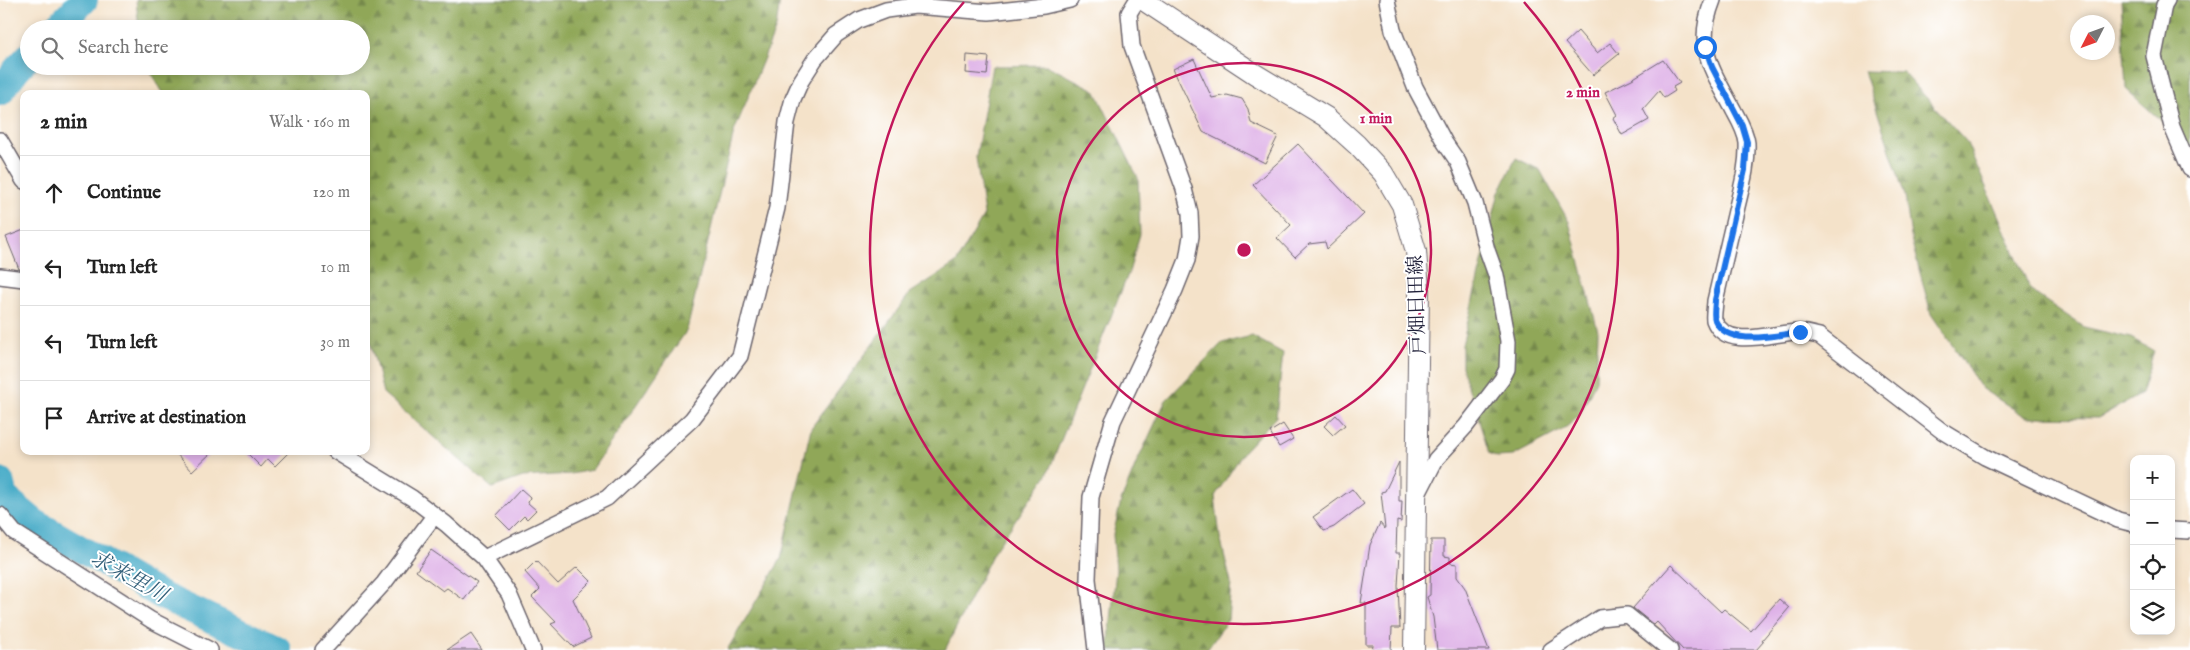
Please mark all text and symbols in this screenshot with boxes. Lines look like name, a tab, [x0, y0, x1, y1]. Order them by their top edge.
north arrow	[2070, 15, 2115, 60]
search box	[20, 20, 370, 75]
icon: search	[38, 34, 66, 62]
text: Search here	[78, 36, 169, 60]
route start	[1694, 36, 1717, 59]
text: 2 min	[1566, 83, 1600, 102]
text: 2 min	[40, 109, 87, 136]
text: 1 min	[1360, 109, 1392, 128]
text: Walk · 160 m	[269, 113, 350, 133]
icon: ahead	[40, 179, 68, 207]
text: Continue	[87, 181, 161, 205]
text: 120 m	[313, 183, 350, 203]
centre of rings	[1235, 241, 1253, 259]
icon: left	[40, 254, 68, 282]
street label: 戸畑日田線	[1403, 255, 1432, 355]
text: Turn left	[87, 256, 158, 280]
text: 10 m	[320, 258, 350, 278]
route end	[1789, 321, 1812, 344]
icon: left	[40, 329, 68, 357]
text: Turn left	[87, 331, 158, 355]
text: 30 m	[320, 333, 350, 353]
icon: arrive	[40, 404, 68, 432]
text: Arrive at destination	[87, 406, 246, 430]
map controls	[2130, 455, 2175, 635]
button: +	[2130, 455, 2175, 500]
button: −	[2130, 500, 2175, 545]
water label: 求来里川	[85, 545, 173, 610]
button: locate	[2130, 545, 2175, 590]
button: layers	[2130, 590, 2175, 635]

